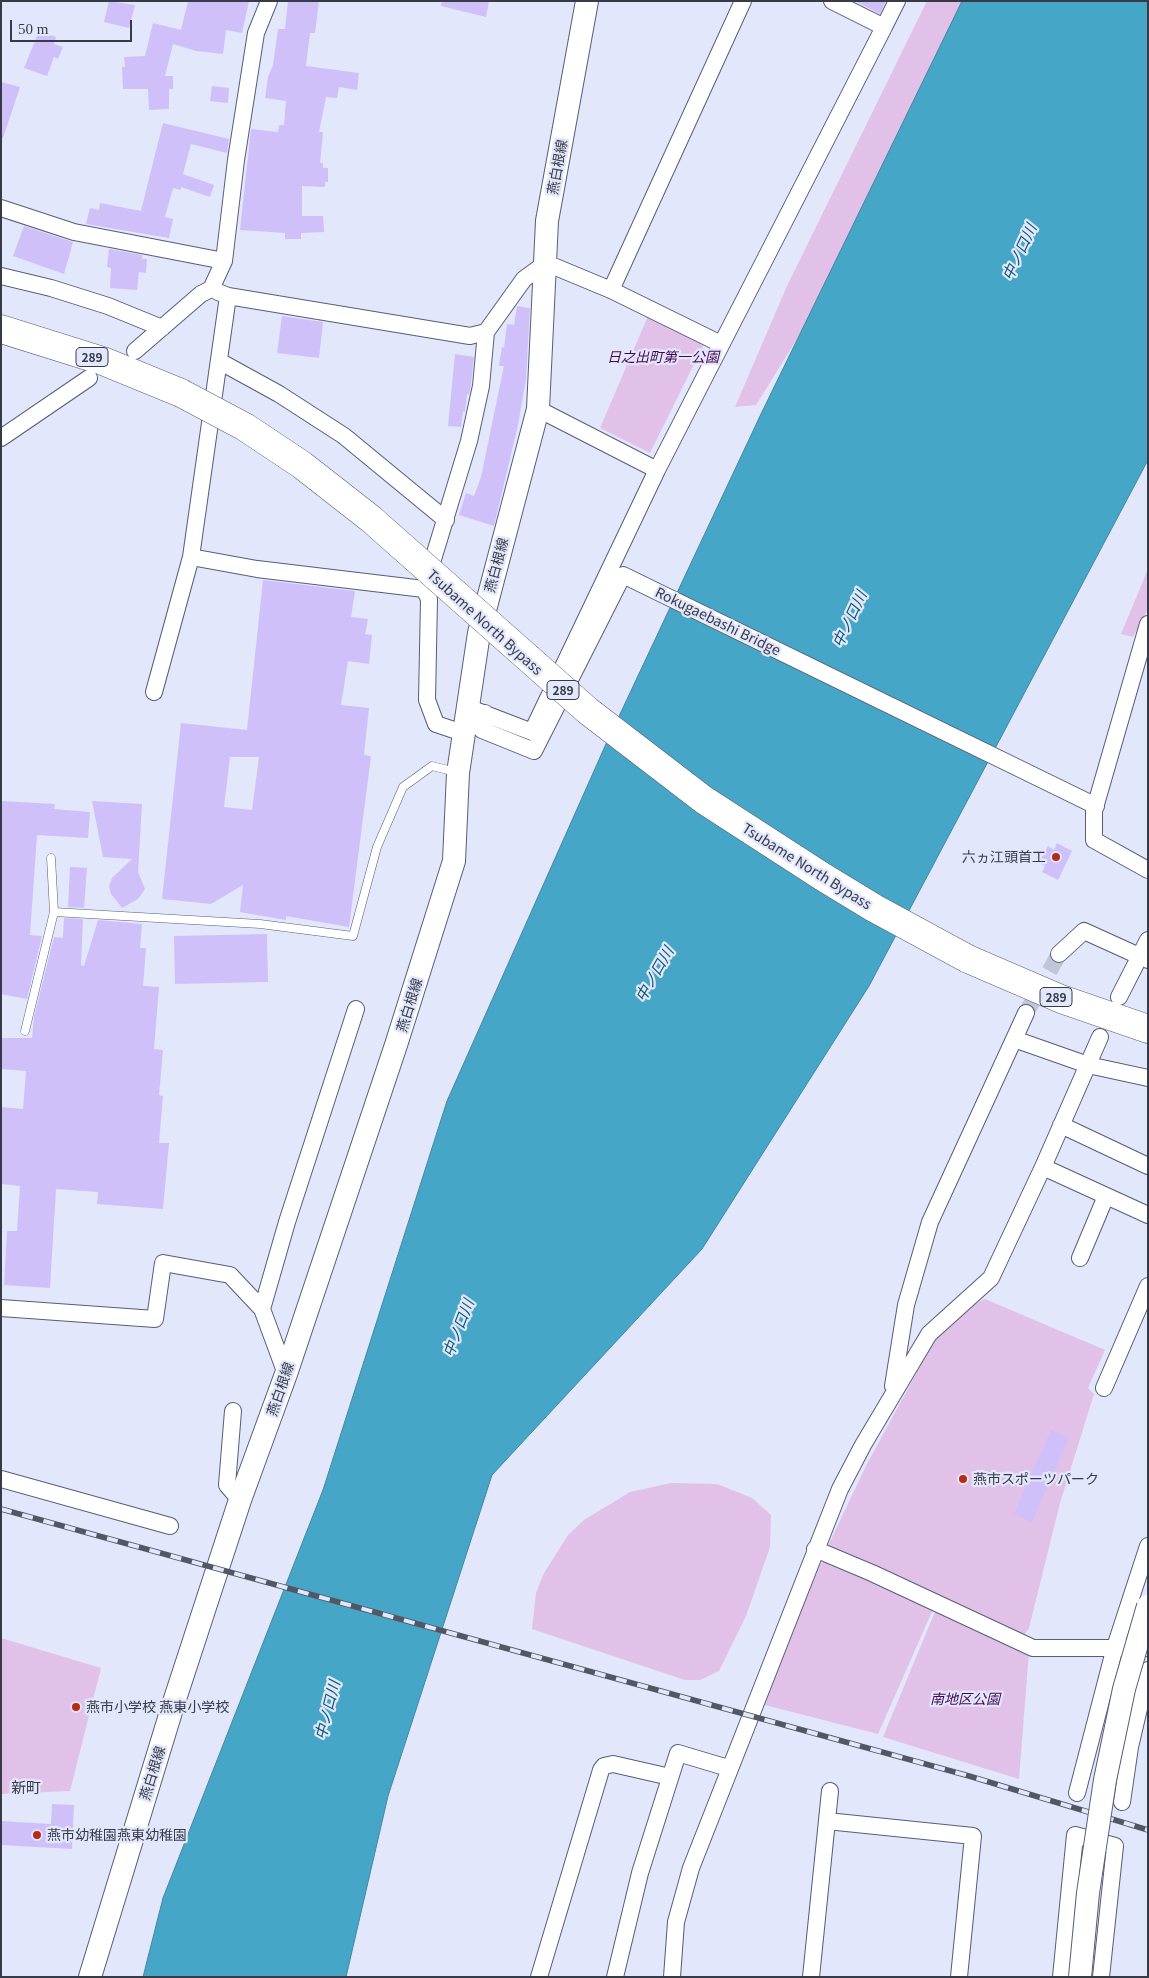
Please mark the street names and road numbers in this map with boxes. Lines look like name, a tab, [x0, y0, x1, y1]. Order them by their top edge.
street label: 燕白根線	[544, 138, 570, 196]
road number: 289	[76, 348, 108, 367]
street label: 燕白根線	[481, 536, 511, 594]
street label: Tsubame North Bypass	[424, 566, 546, 678]
street label: Rokugaebashi Bridge	[653, 583, 783, 659]
road number: 289	[547, 680, 579, 700]
street label: Tsubame North Bypass	[739, 819, 875, 913]
street label: 燕白根線	[393, 976, 425, 1034]
road number: 289	[1040, 988, 1072, 1006]
street label: 燕白根線	[263, 1360, 297, 1418]
street label: 燕白根線	[136, 1744, 168, 1802]

